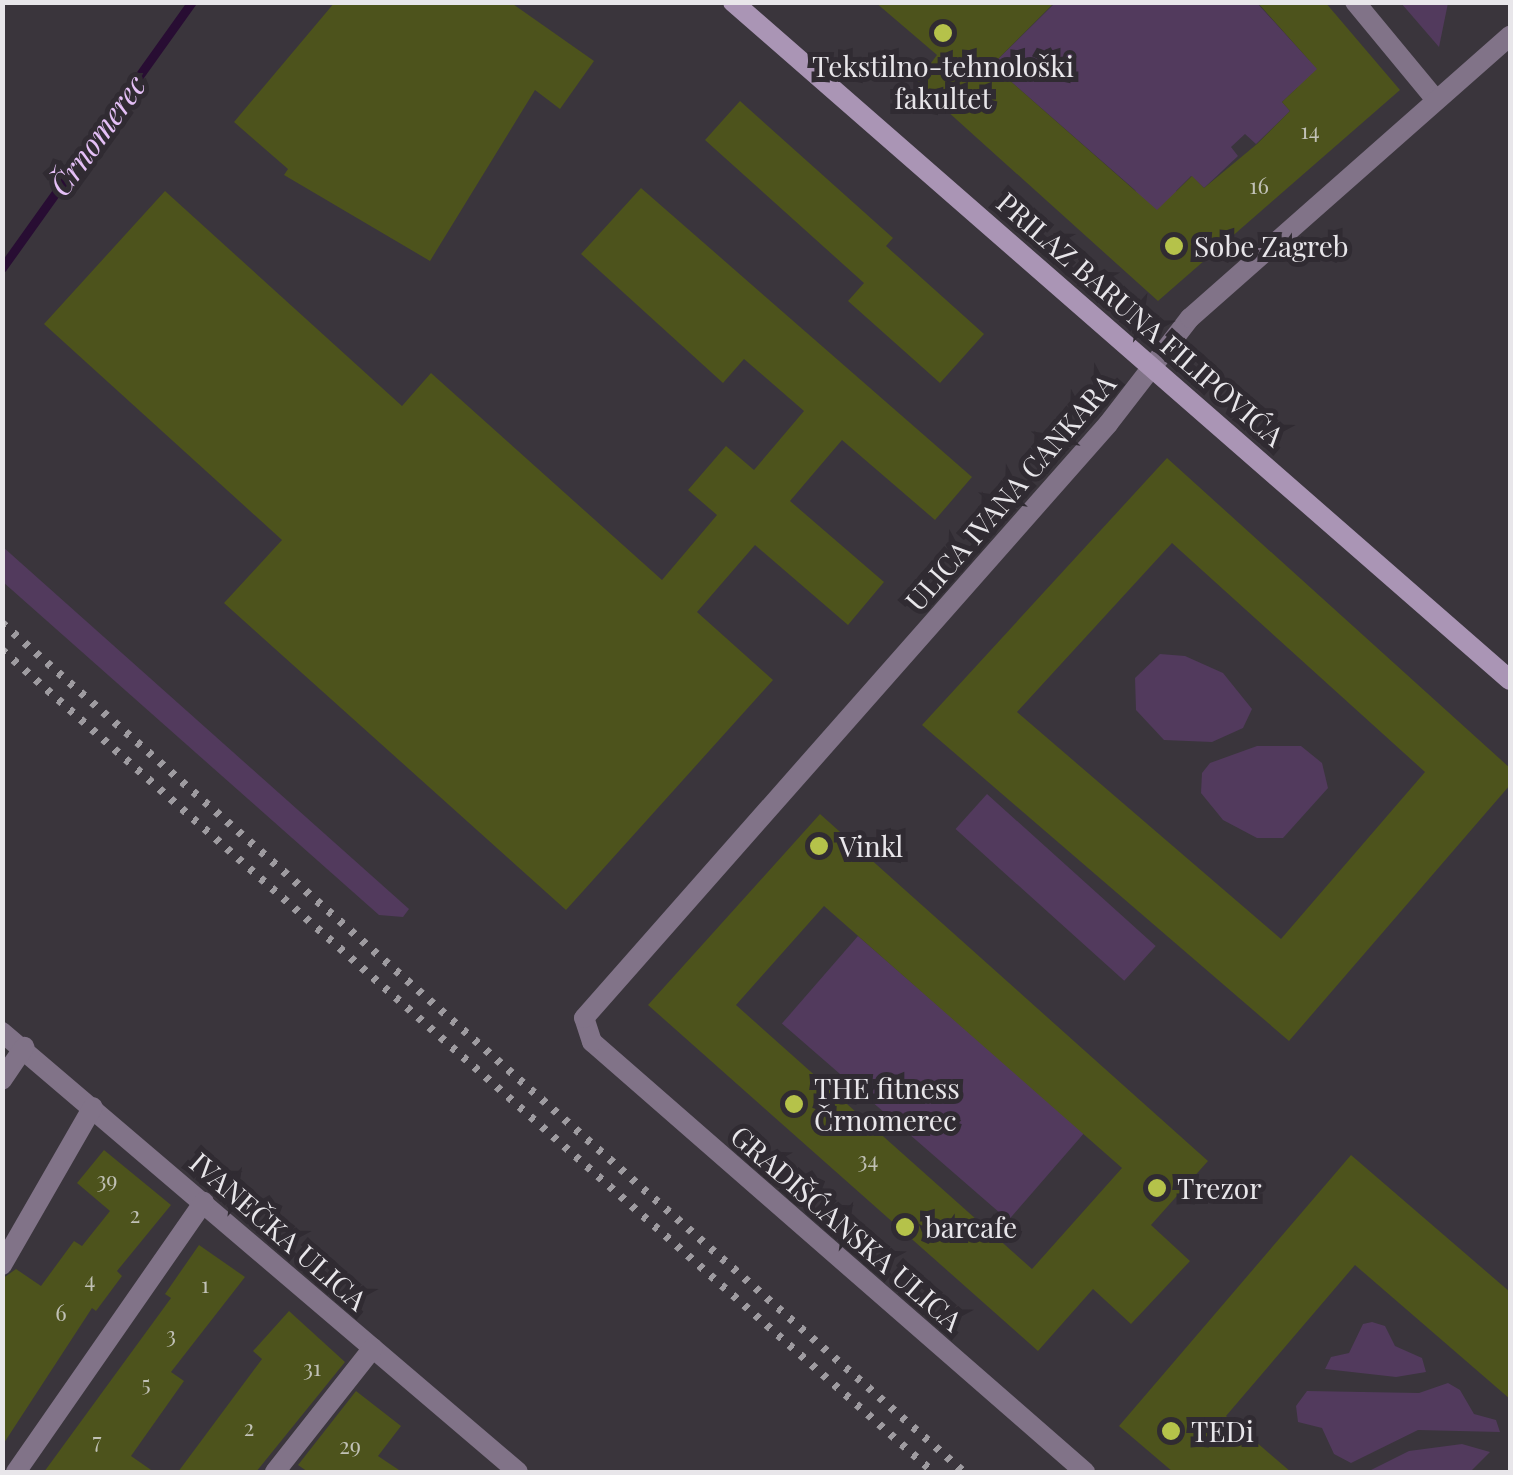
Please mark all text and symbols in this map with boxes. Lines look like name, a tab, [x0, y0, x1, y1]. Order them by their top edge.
marker: Tekstilno-tehnološki fakultet	[932, 22, 954, 44]
place label: Tekstilno-tehnološki fakultet	[812, 49, 1074, 115]
water label: Črnomerec	[41, 68, 153, 202]
house number: 14	[1300, 118, 1320, 144]
house number: 16	[1249, 173, 1269, 199]
street label: PRILAZ BARUNA FILIPOVIĆA	[991, 185, 1291, 453]
place label: Sobe Zagreb	[1194, 229, 1349, 263]
marker: Sobe Zagreb	[1163, 235, 1185, 257]
street label: ULICA IVANA CANKARA	[898, 367, 1122, 617]
place label: Vinkl	[839, 829, 903, 863]
marker: Vinkl	[808, 835, 830, 857]
place label: THE fitness Črnomerec	[814, 1071, 960, 1137]
marker: THE fitness Črnomerec	[783, 1093, 805, 1115]
street label: GRADIŠĆANSKA ULICA	[724, 1118, 970, 1338]
street label: IVANEČKA ULICA	[184, 1145, 374, 1317]
house number: 34	[858, 1147, 878, 1173]
house number: 39	[96, 1167, 118, 1193]
place label: Trezor	[1177, 1171, 1262, 1205]
marker: Trezor	[1146, 1177, 1168, 1199]
house number: 2	[130, 1202, 140, 1228]
place label: barcafe	[925, 1210, 1017, 1244]
marker: barcafe	[894, 1216, 916, 1238]
house number: 4	[85, 1267, 95, 1293]
house number: 1	[201, 1272, 209, 1298]
house number: 6	[55, 1300, 67, 1326]
house number: 3	[166, 1322, 176, 1348]
house number: 31	[303, 1355, 321, 1381]
house number: 5	[141, 1371, 151, 1397]
place label: TEDi	[1191, 1414, 1254, 1448]
house number: 2	[244, 1415, 254, 1441]
marker: TEDi	[1160, 1420, 1182, 1442]
house number: 7	[93, 1428, 101, 1454]
house number: 29	[339, 1433, 361, 1459]

